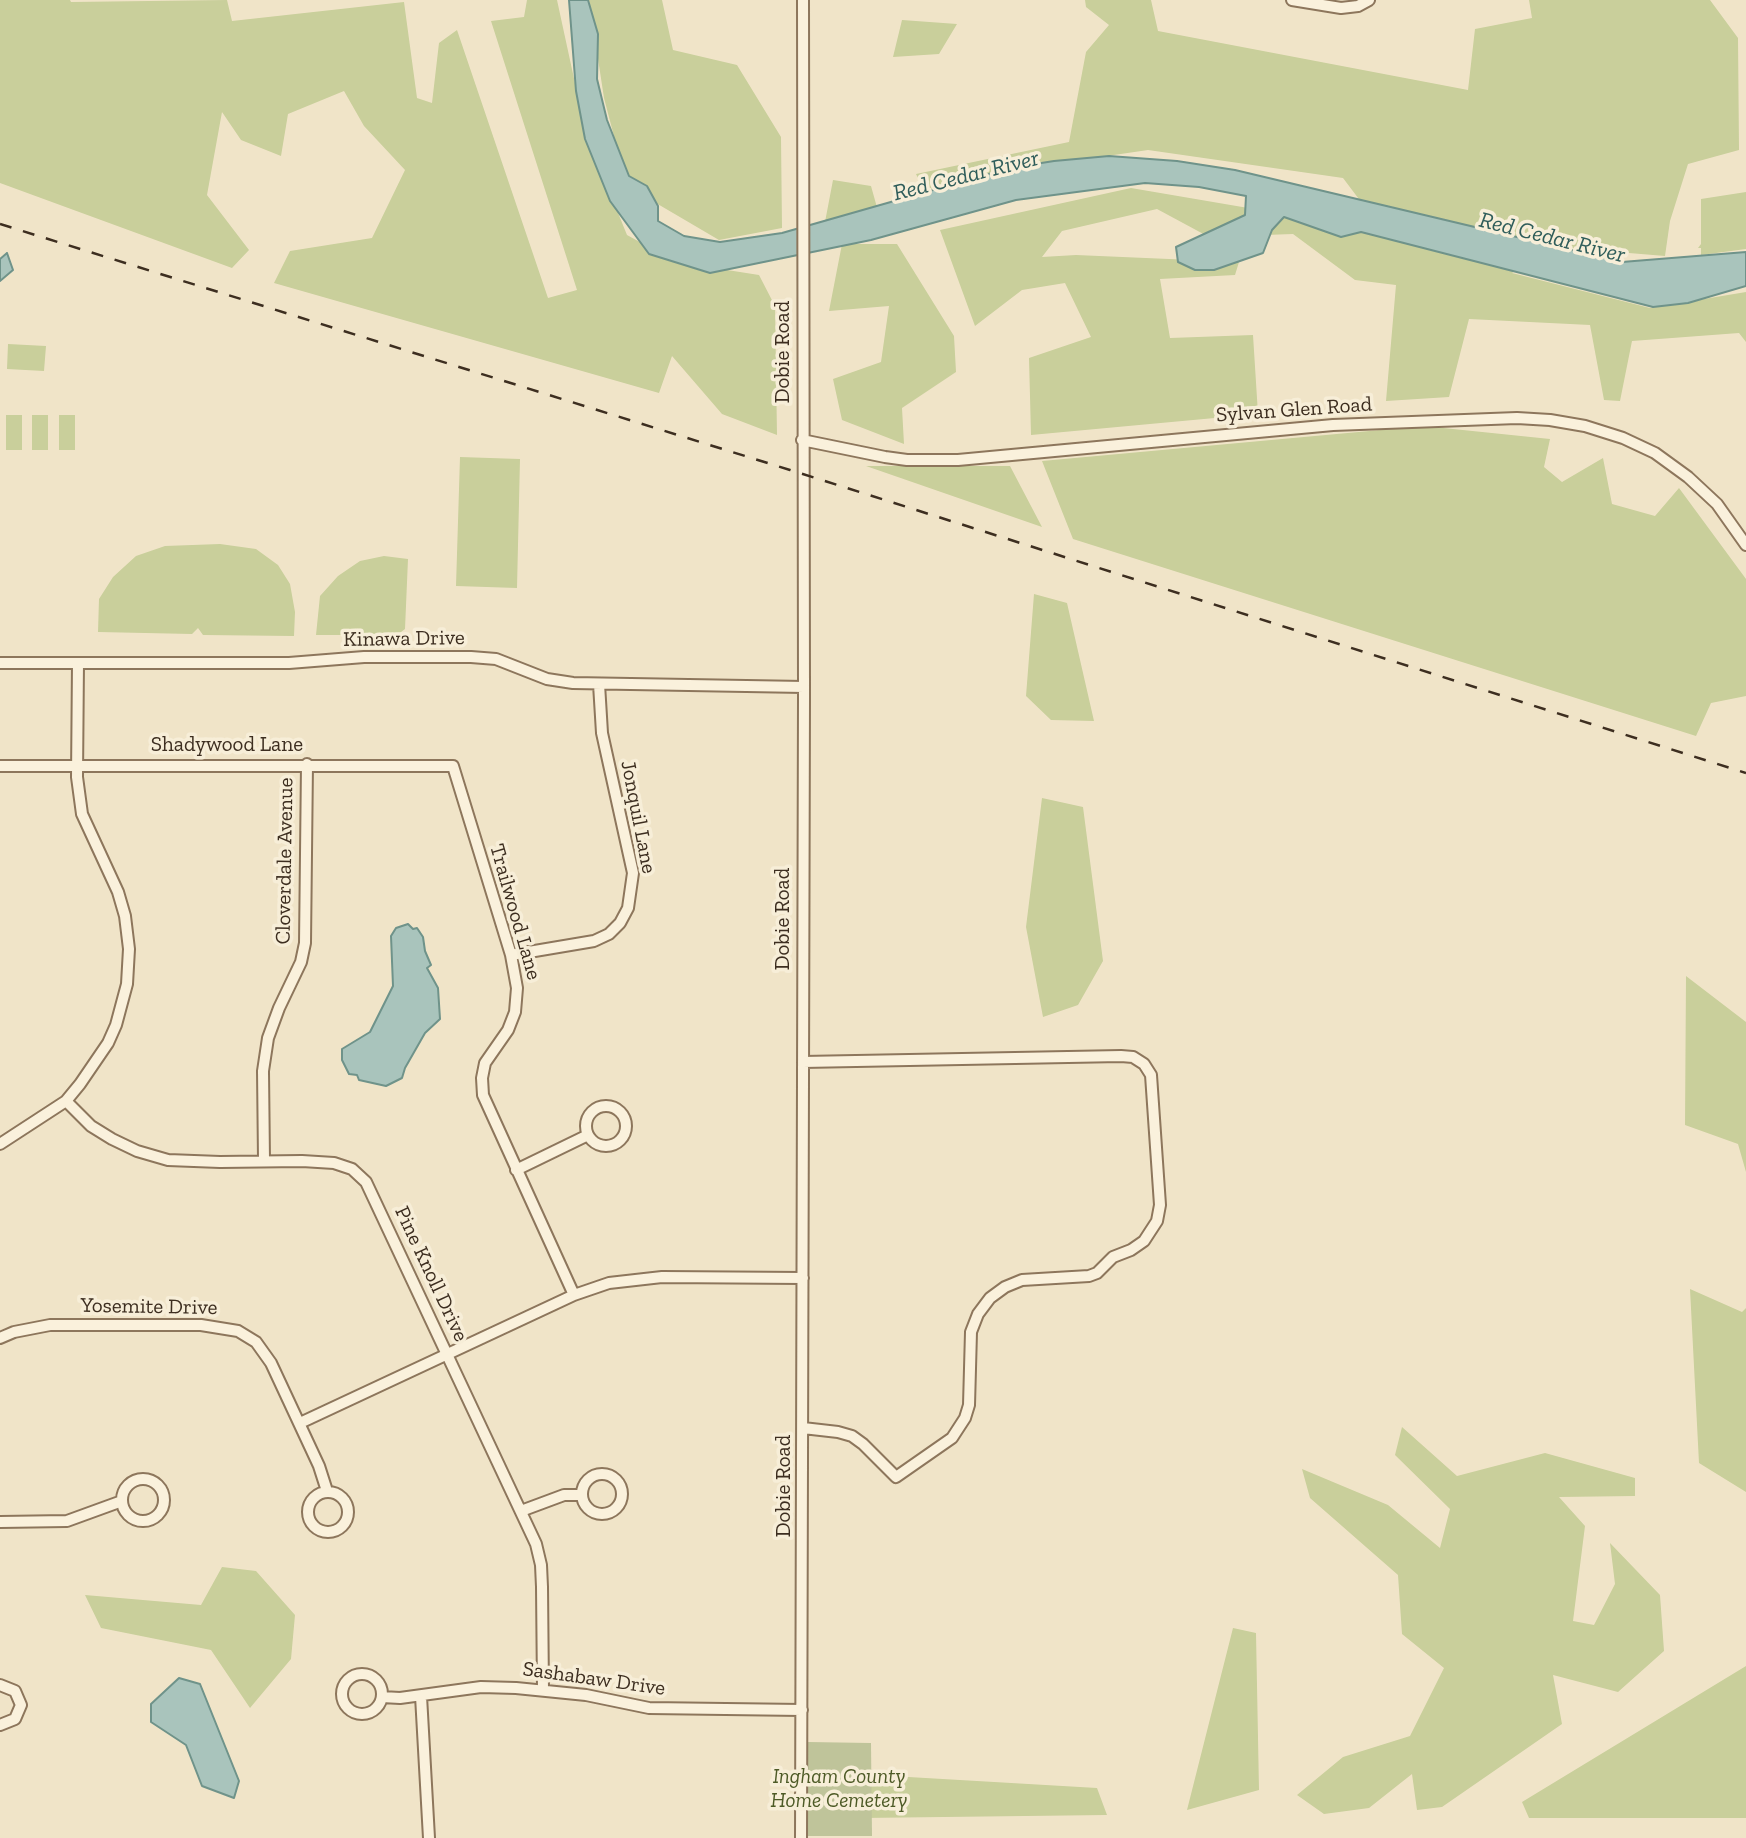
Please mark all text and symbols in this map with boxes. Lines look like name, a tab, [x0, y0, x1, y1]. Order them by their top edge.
water label: Red Cedar River	[890, 145, 1042, 207]
water label: Red Cedar River	[1476, 207, 1628, 269]
street label: Dobie Road	[770, 301, 796, 403]
street label: Sylvan Glen Road	[1215, 392, 1373, 428]
street label: Kinawa Drive	[343, 625, 465, 653]
street label: Shadywood Lane	[151, 732, 303, 758]
street label: Jonquil Lane	[615, 758, 661, 876]
street label: Cloverdale Avenue	[271, 777, 299, 945]
street label: Trailwood Lane	[484, 841, 546, 983]
street label: Dobie Road	[770, 868, 796, 970]
street label: Pine Knoll Drive	[389, 1202, 473, 1346]
street label: Yosemite Drive	[80, 1293, 218, 1321]
street label: Dobie Road	[771, 1435, 797, 1537]
street label: Sashabaw Drive	[521, 1657, 667, 1701]
park label: Ingham County Home Cemetery	[771, 1764, 907, 1814]

